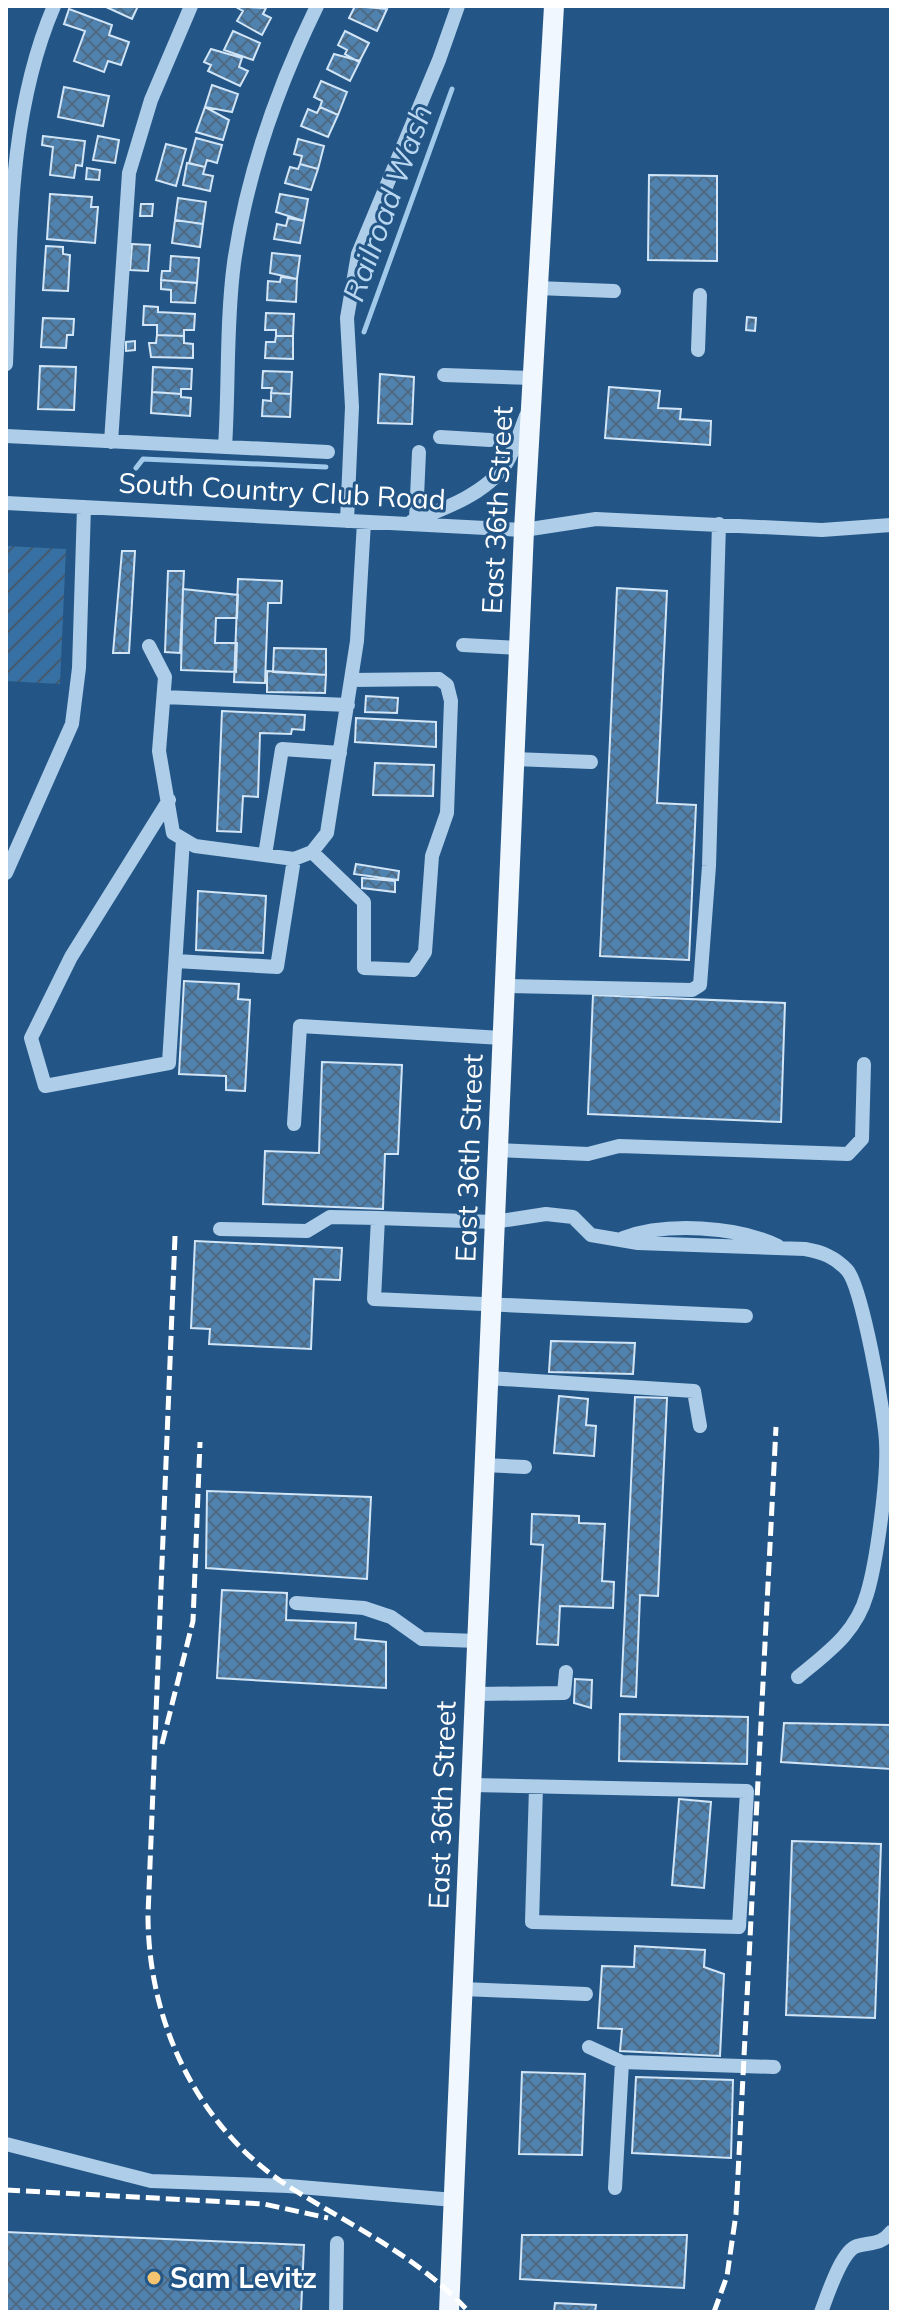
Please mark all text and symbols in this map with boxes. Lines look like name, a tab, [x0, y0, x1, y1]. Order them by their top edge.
water label: Railroad Wash	[334, 99, 440, 306]
street label: East 36th Street	[474, 405, 519, 615]
street label: South Country Club Road	[118, 464, 446, 517]
street label: East 36th Street	[447, 1053, 490, 1263]
street label: East 36th Street	[420, 1700, 463, 1910]
place label: Sam Levitz	[170, 2260, 317, 2295]
marker: Sam Levitz	[145, 2269, 163, 2287]

